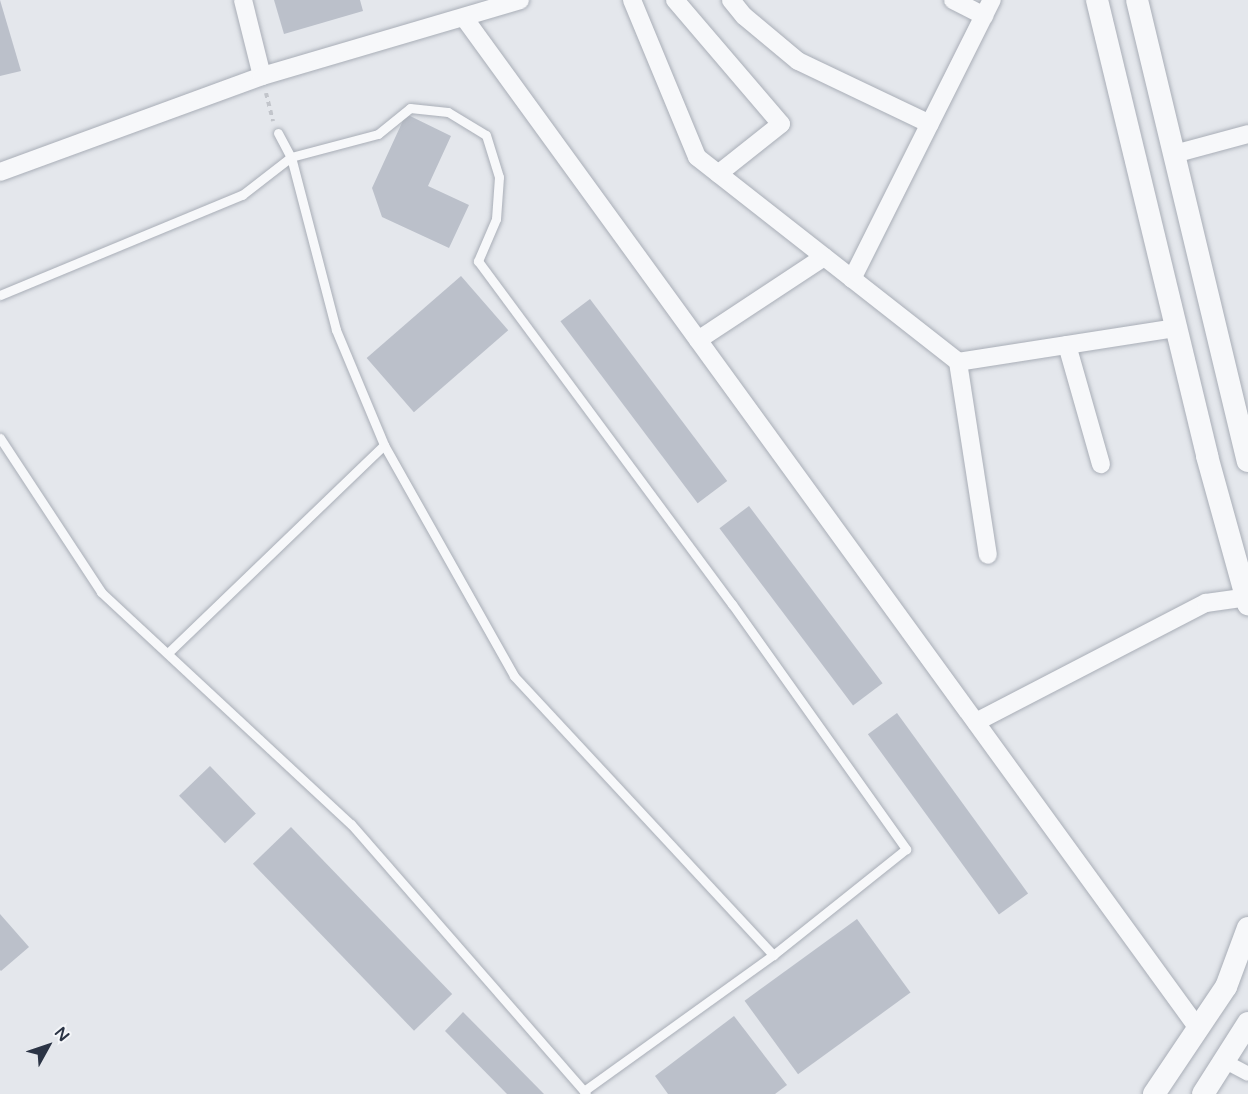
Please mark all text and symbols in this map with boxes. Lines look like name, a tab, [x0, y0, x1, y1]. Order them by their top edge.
north arrow	[18, 1016, 78, 1076]
text: N	[50, 1023, 74, 1046]

